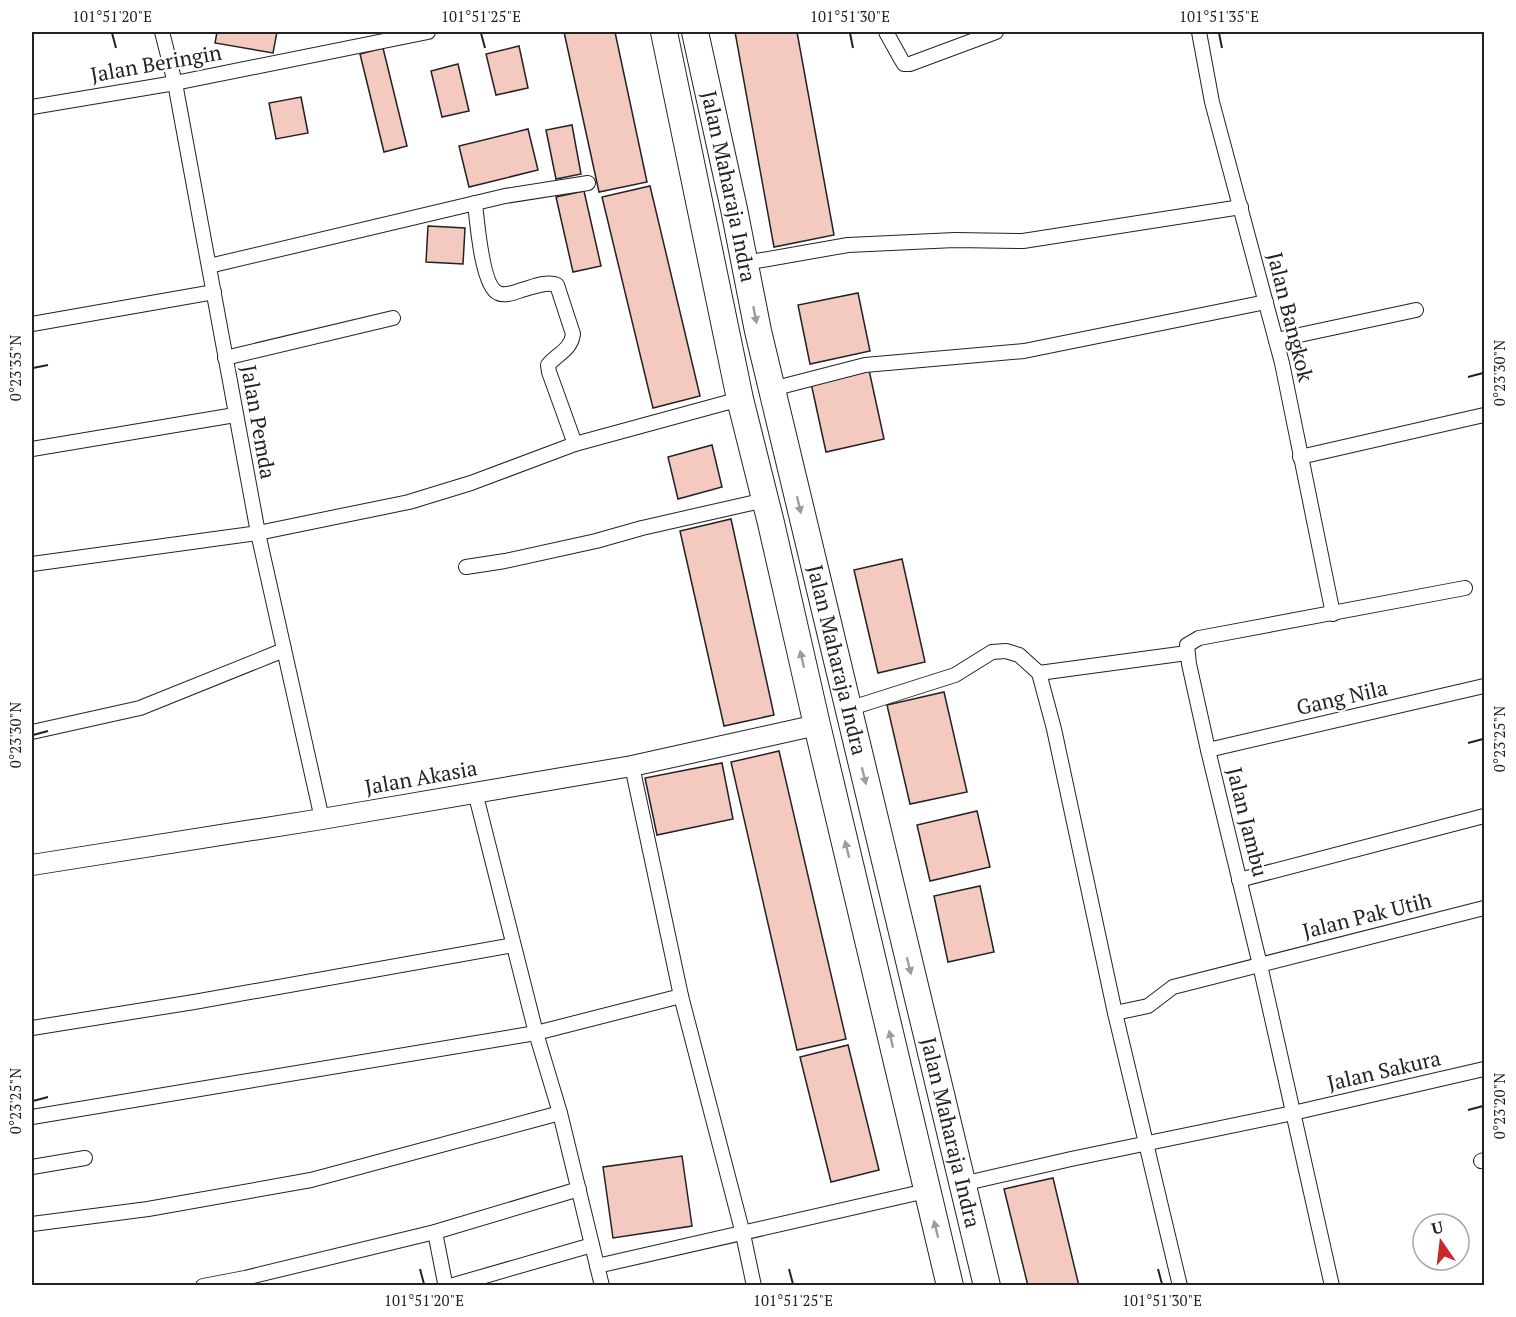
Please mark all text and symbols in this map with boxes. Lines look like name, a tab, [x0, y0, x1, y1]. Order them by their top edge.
text: 101°51'20"E	[72, 6, 152, 26]
text: 101°51'25"E	[441, 6, 521, 26]
text: 101°51'30"E	[810, 6, 890, 26]
text: 101°51'35"E	[1179, 6, 1259, 26]
street label: Jalan Beringin	[88, 38, 224, 88]
street label: Jalan Maharaja Indra	[695, 88, 763, 285]
street label: Jalan Bangkok	[1261, 249, 1321, 385]
one-way arrow	[751, 305, 760, 324]
text: 0°23'35"N	[5, 335, 25, 401]
text: 0°23'30"N	[1489, 340, 1509, 406]
street label: Jalan Pemda	[235, 363, 283, 481]
one-way arrow	[795, 495, 805, 514]
street label: Jalan Maharaja Indra	[802, 562, 874, 758]
one-way arrow	[797, 649, 806, 668]
street label: Gang Nila	[1294, 673, 1390, 721]
text: 0°23'30"N	[5, 702, 25, 768]
text: 0°23'25"N	[1489, 706, 1509, 772]
street label: Jalan Akasia	[362, 753, 480, 801]
street label: Jalan Jambu	[1221, 764, 1275, 879]
one-way arrow	[859, 767, 869, 785]
one-way arrow	[841, 840, 851, 858]
street label: Jalan Pak Utih	[1299, 885, 1434, 945]
one-way arrow	[905, 956, 915, 975]
one-way arrow	[886, 1030, 896, 1048]
street label: Jalan Maharaja Indra	[915, 1034, 988, 1231]
street label: Jalan Sakura	[1324, 1043, 1444, 1097]
text: 0°23'25"N	[5, 1068, 25, 1134]
text: 0°23'20"N	[1489, 1073, 1509, 1139]
north arrow	[1411, 1212, 1471, 1272]
text: U	[1429, 1215, 1446, 1240]
one-way arrow	[930, 1220, 940, 1238]
text: 101°51'20"E	[384, 1290, 464, 1310]
text: 101°51'25"E	[753, 1290, 833, 1310]
text: 101°51'30"E	[1122, 1290, 1202, 1310]

